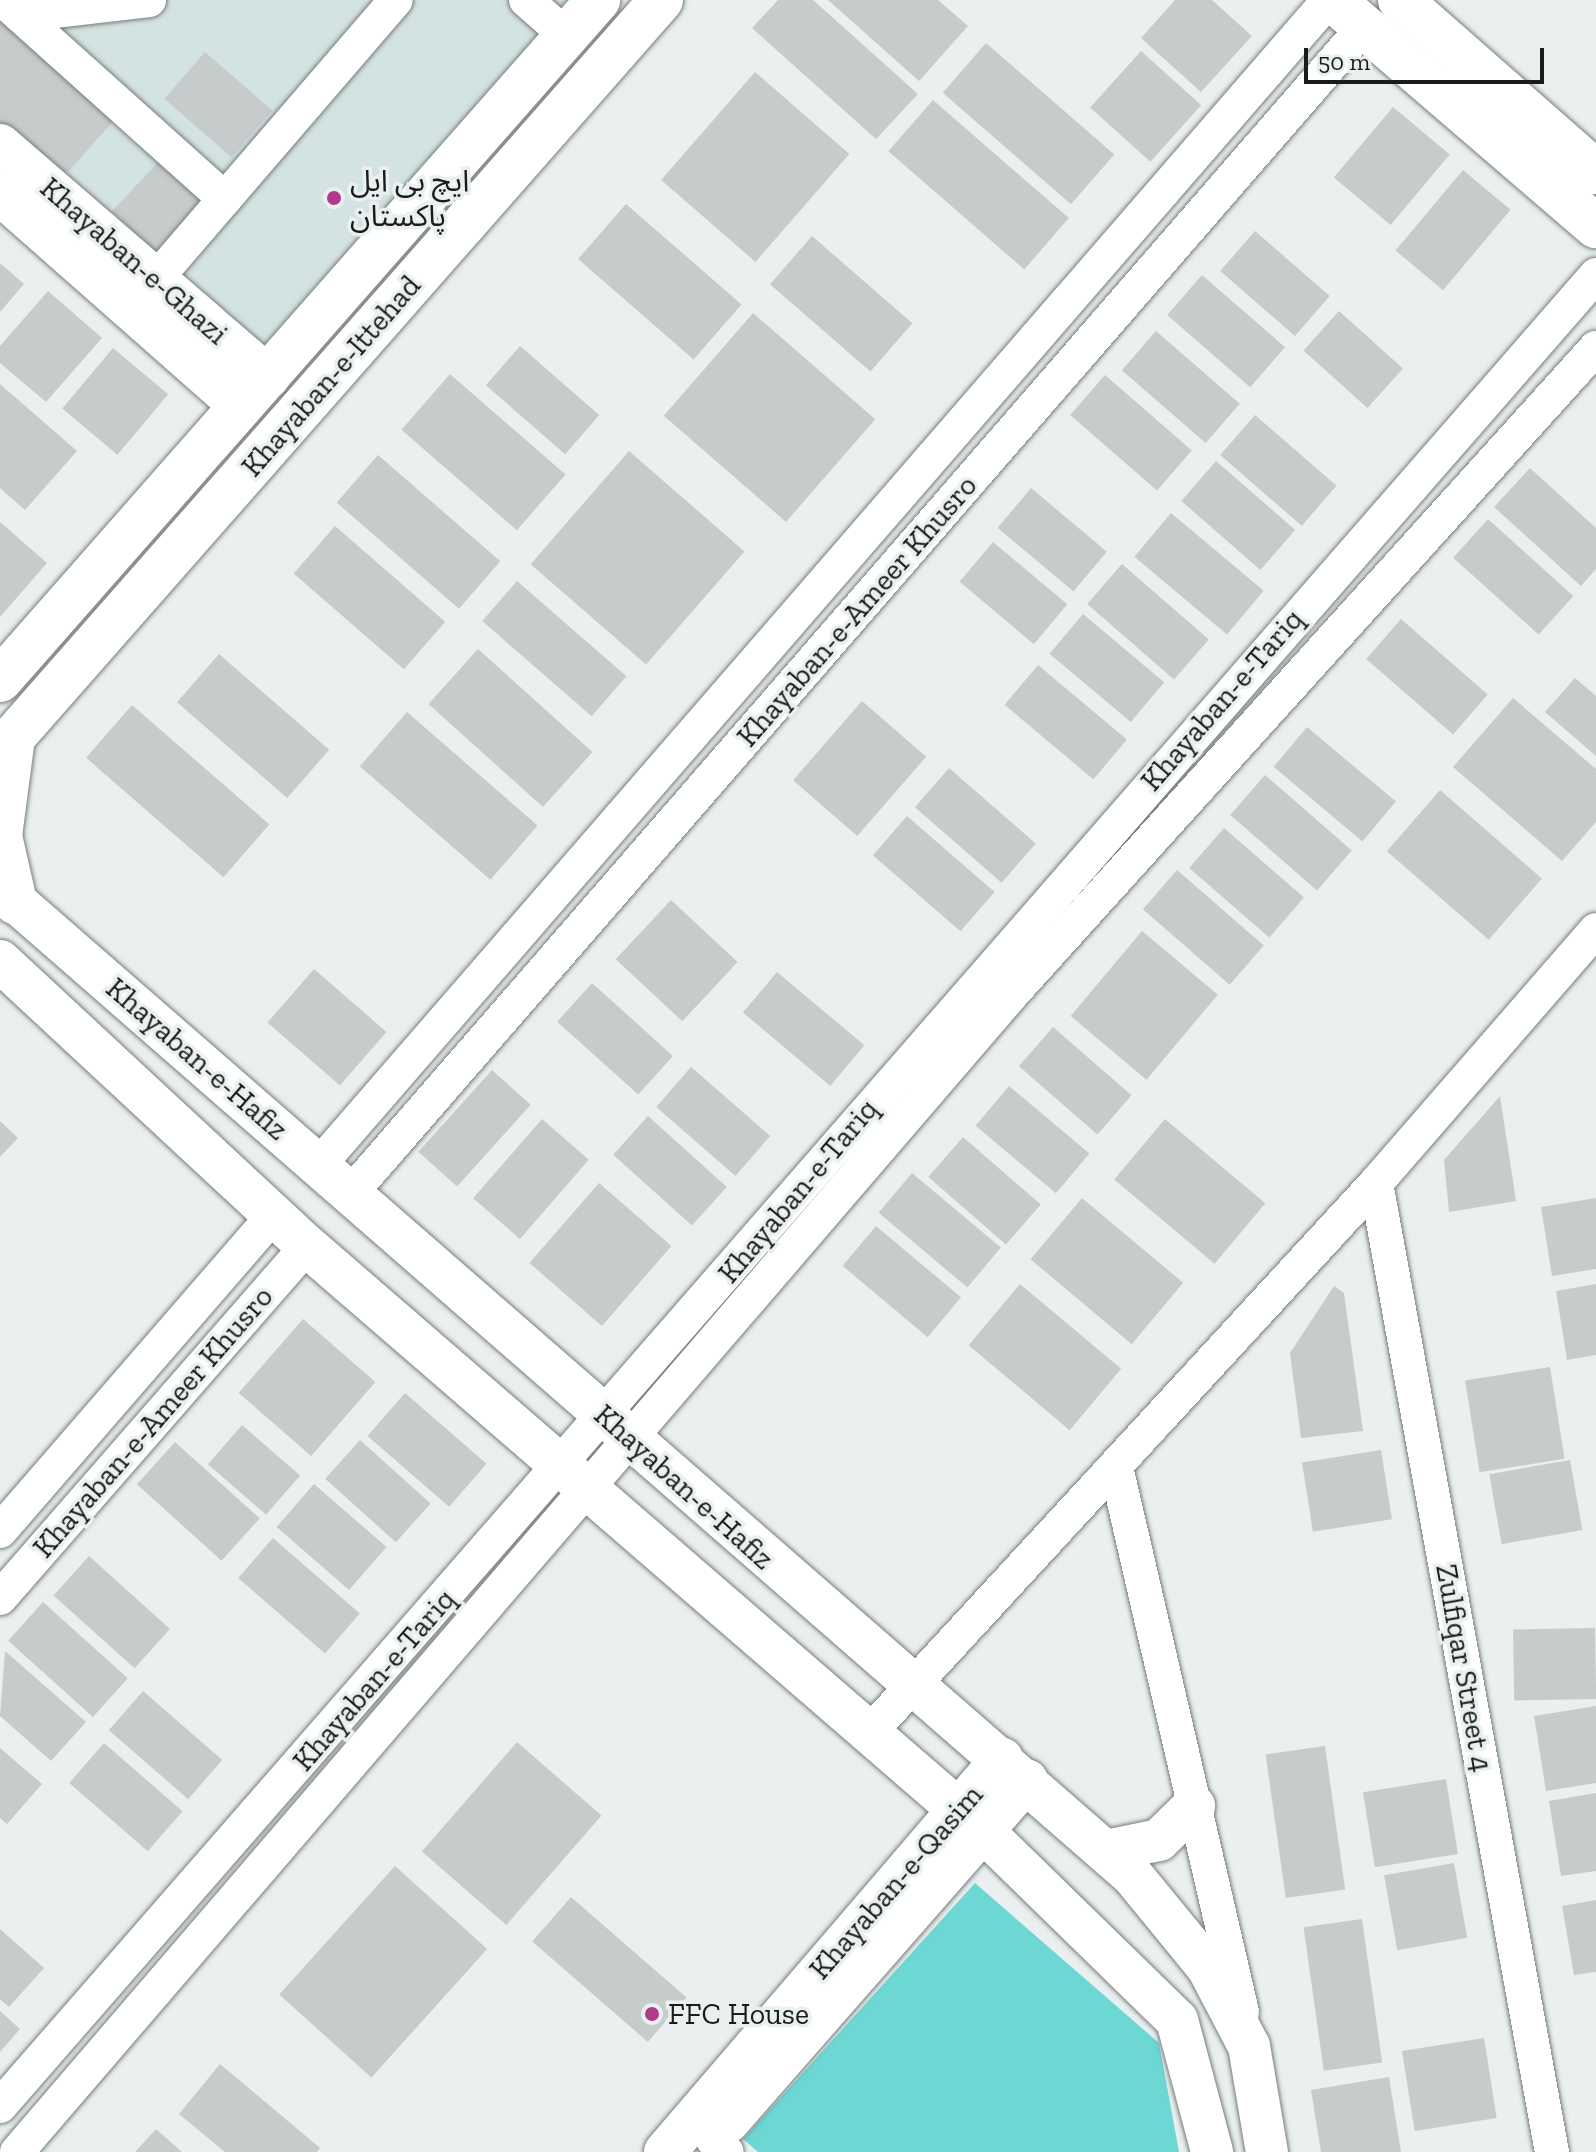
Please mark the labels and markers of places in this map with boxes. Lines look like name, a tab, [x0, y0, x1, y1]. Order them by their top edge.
place label: ایچ بی ایل پاکستان	[350, 163, 469, 234]
marker: ایچ بی ایل پاکستان	[325, 189, 343, 207]
place label: FFC House	[668, 1996, 809, 2032]
marker: FFC House	[643, 2005, 661, 2023]

